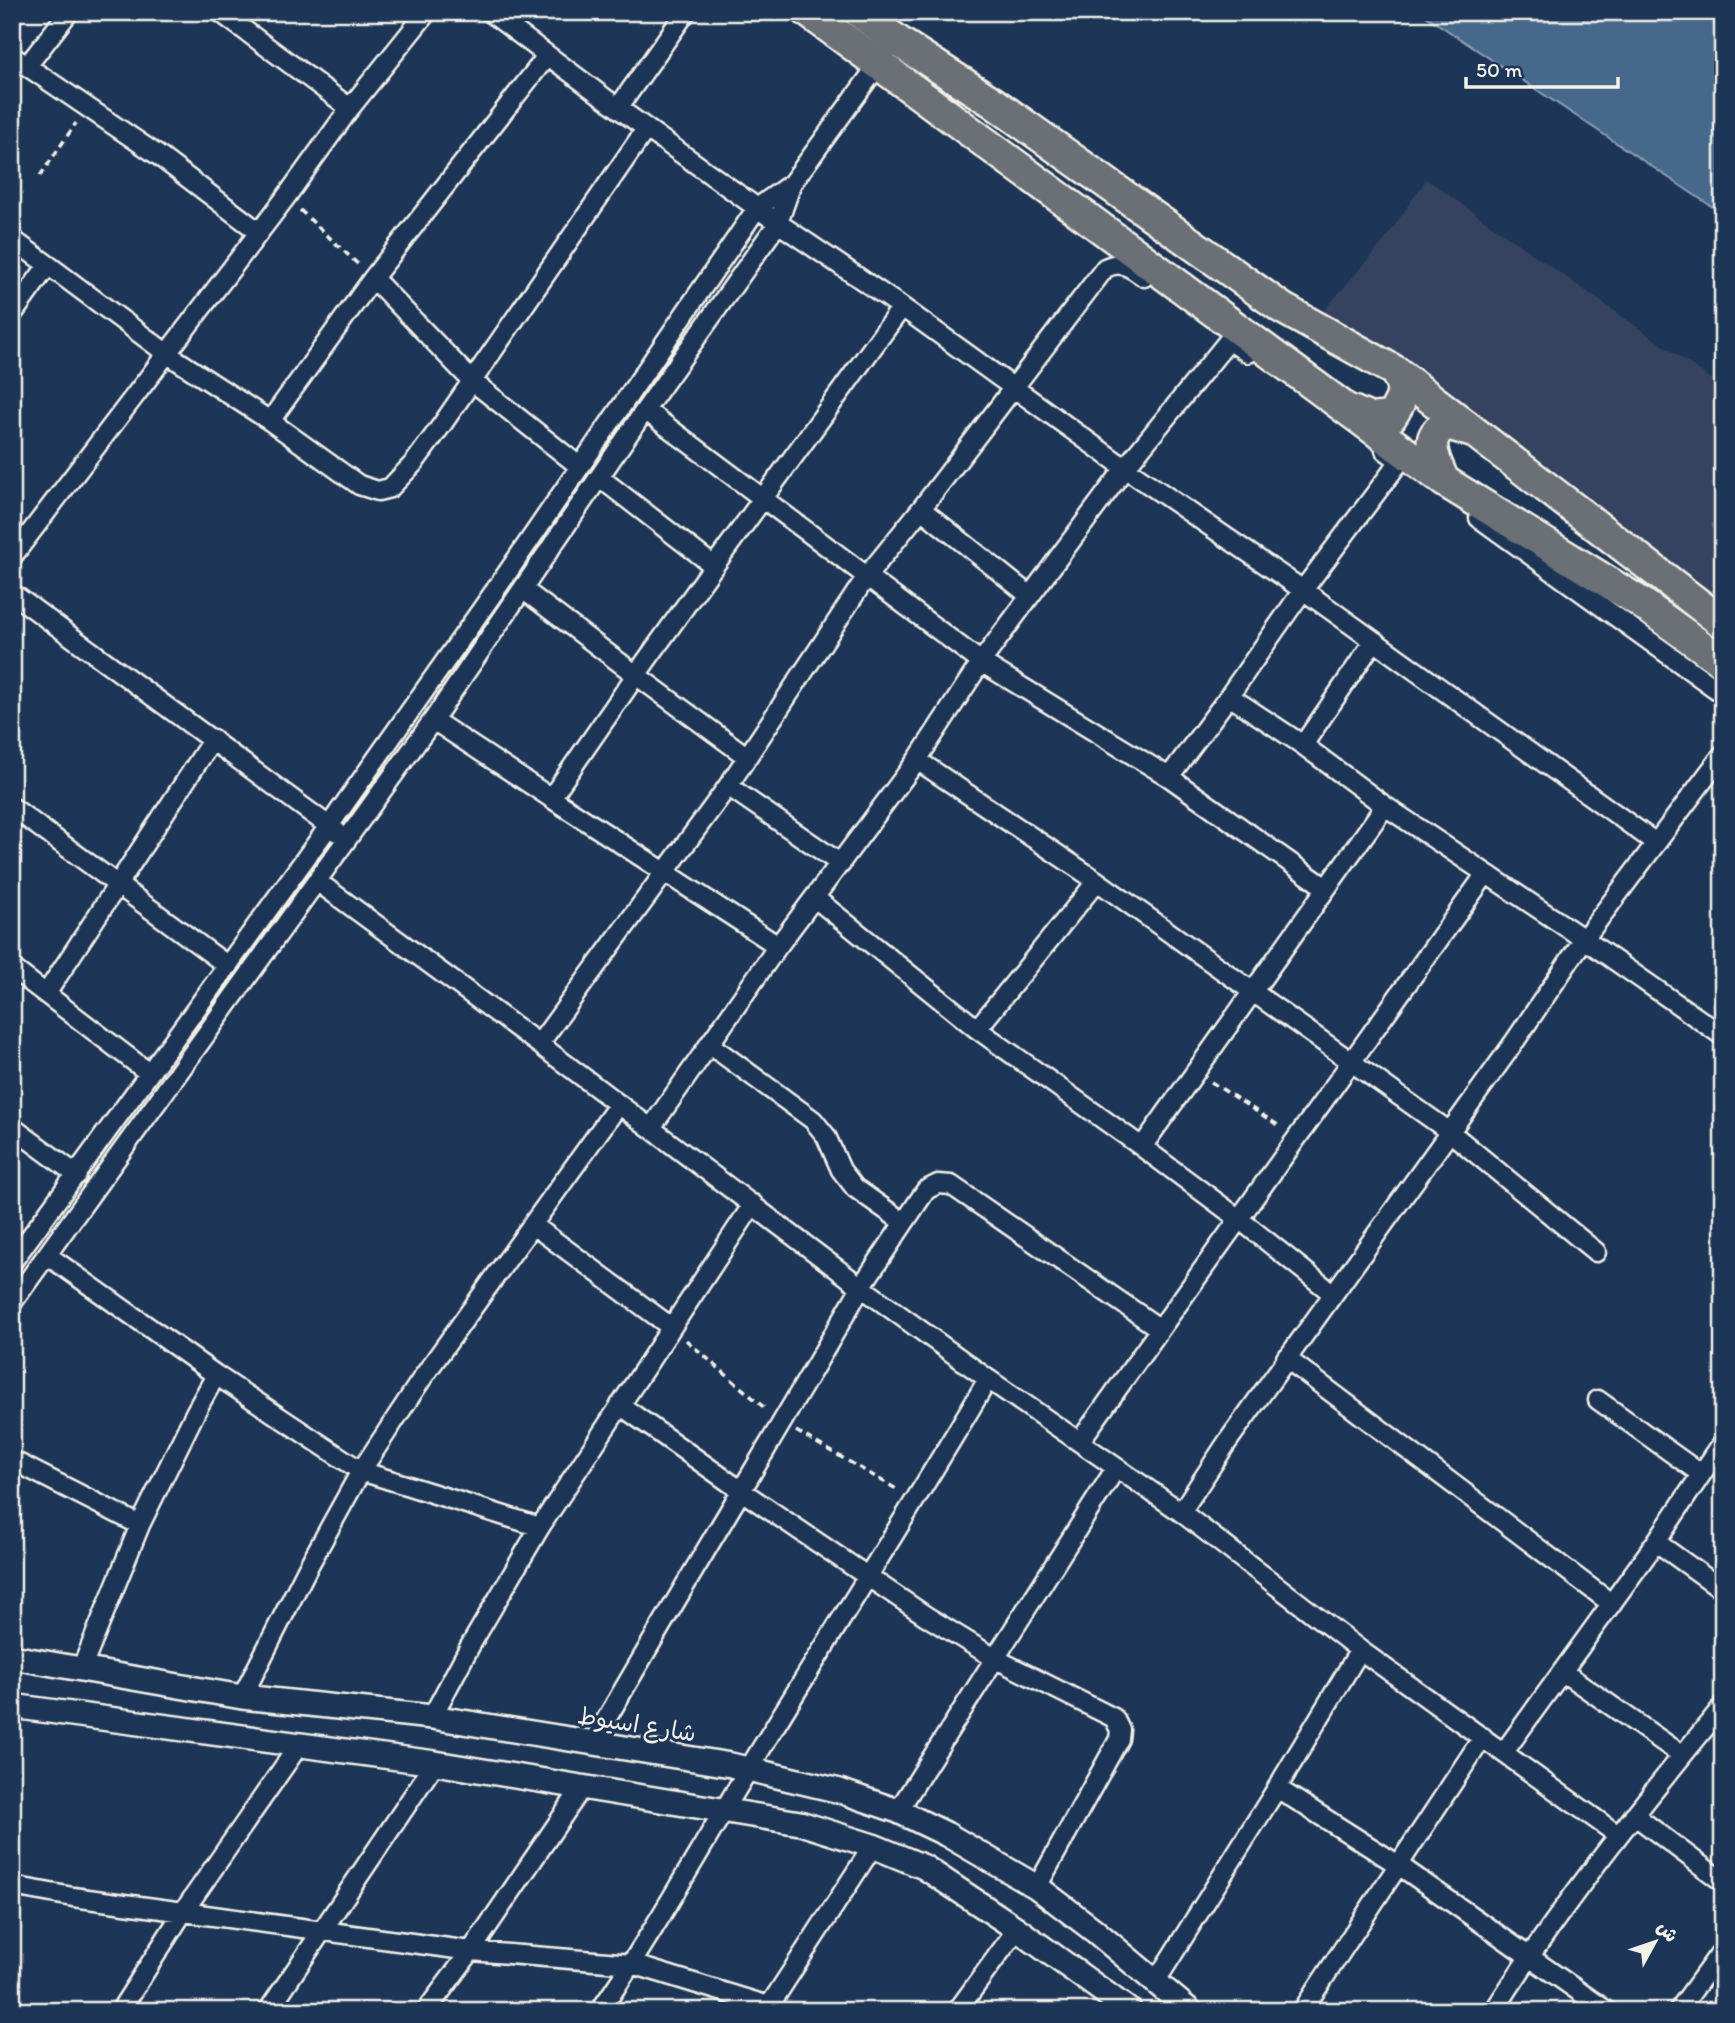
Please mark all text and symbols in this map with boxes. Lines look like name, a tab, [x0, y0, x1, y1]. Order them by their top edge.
scale bar	[1466, 46, 1618, 90]
text: 50 m	[1476, 57, 1523, 82]
street label: شارع اسيوط	[575, 1700, 698, 1751]
north arrow	[1620, 1908, 1690, 1978]
text: ش	[1652, 1916, 1683, 1947]

